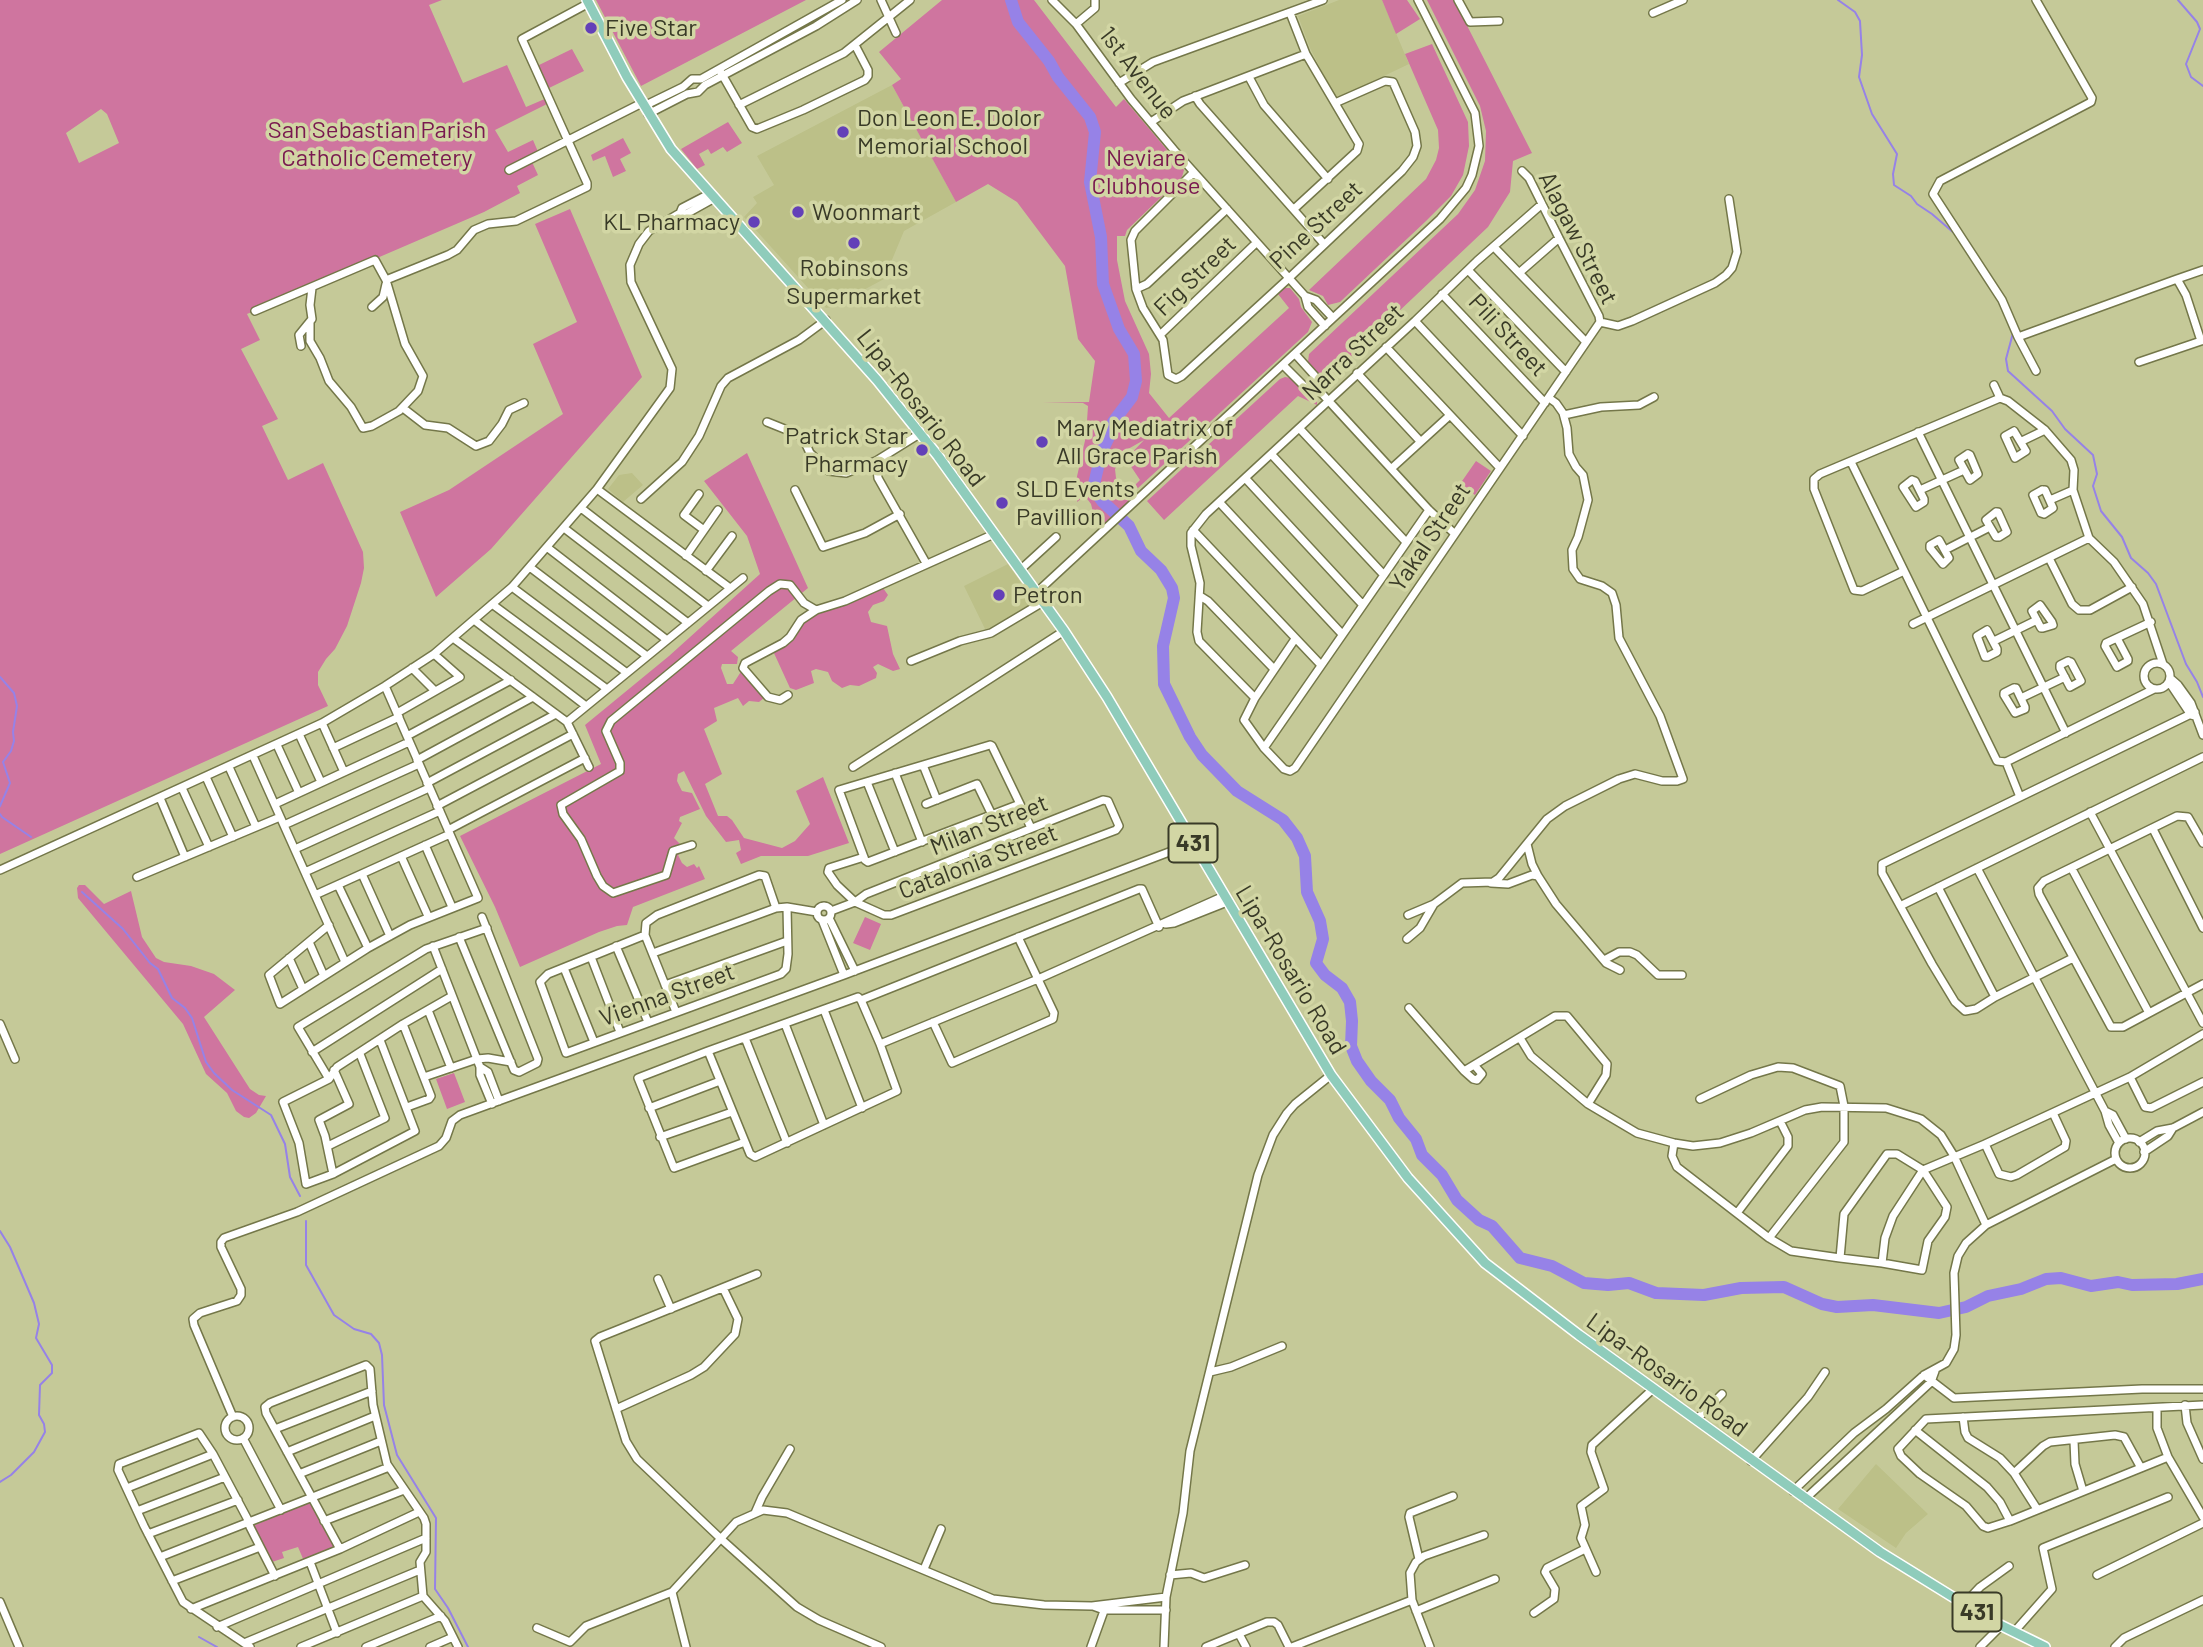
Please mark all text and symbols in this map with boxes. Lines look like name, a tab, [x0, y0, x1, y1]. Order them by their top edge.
place label: Five Star	[605, 14, 697, 42]
marker: Five Star	[583, 20, 599, 36]
street label: 1st Avenue	[1093, 21, 1183, 125]
place label: Don Leon E. Dolor Memorial School	[857, 104, 1041, 160]
park label: San Sebastian Parish Catholic Cemetery	[268, 116, 486, 172]
marker: Don Leon E. Dolor Memorial School	[835, 124, 851, 140]
park label: Neviare Clubhouse	[1091, 144, 1201, 200]
street label: Alagaw Street	[1532, 167, 1624, 309]
street label: Pine Street	[1264, 175, 1368, 275]
place label: Woonmart	[812, 198, 921, 226]
marker: Woonmart	[790, 204, 806, 220]
place label: KL Pharmacy	[603, 208, 740, 236]
marker: KL Pharmacy	[746, 214, 762, 230]
street label: Fig Street	[1148, 230, 1242, 322]
marker: Robinsons Supermarket	[846, 235, 862, 251]
place label: Robinsons Supermarket	[786, 254, 922, 310]
street label: Pili Street	[1463, 288, 1553, 382]
street label: Narra Street	[1296, 298, 1410, 406]
street label: Lipa-Rosario Road	[851, 323, 991, 493]
place label: Mary Mediatrix of All Grace Parish	[1056, 414, 1233, 470]
place label: Patrick Star Pharmacy	[785, 422, 908, 478]
marker: Mary Mediatrix of All Grace Parish	[1034, 434, 1050, 450]
marker: Patrick Star Pharmacy	[914, 442, 930, 458]
place label: SLD Events Pavillion	[1016, 475, 1135, 531]
street label: Yakal Street	[1383, 477, 1477, 597]
marker: SLD Events Pavillion	[994, 495, 1010, 511]
place label: Petron	[1013, 581, 1083, 609]
marker: Petron	[991, 587, 1007, 603]
street label: Milan Street	[926, 788, 1052, 862]
street label: Catalonia Street	[895, 818, 1061, 906]
road number: 431	[1168, 824, 1218, 862]
street label: Lipa-Rosario Road	[1229, 880, 1353, 1060]
street label: Vienna Street	[596, 957, 738, 1033]
street label: Lipa-Rosario Road	[1581, 1307, 1753, 1443]
road number: 431	[1952, 1592, 2002, 1632]

